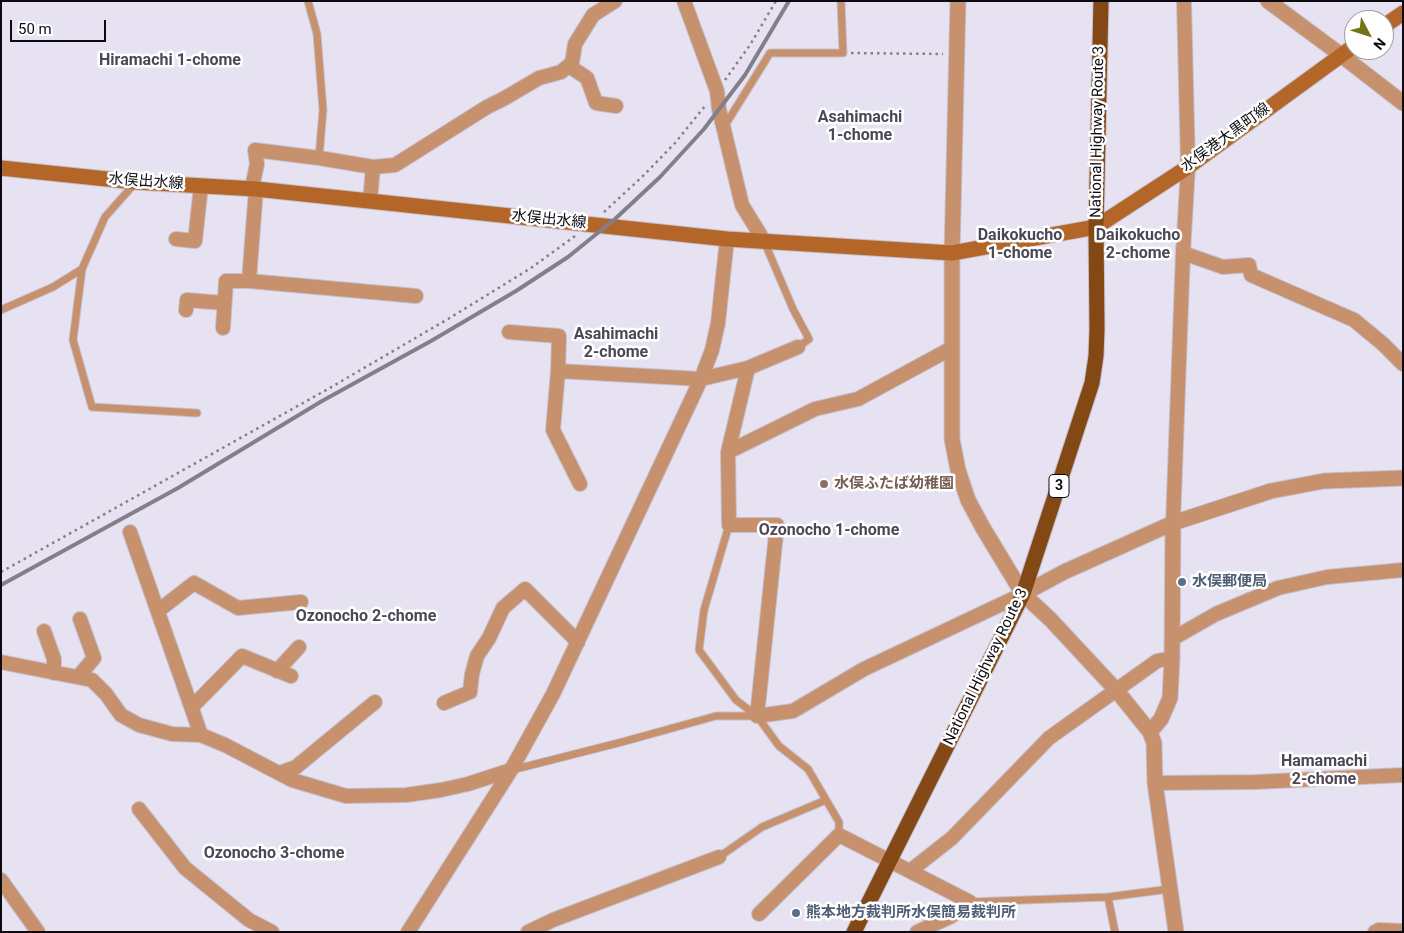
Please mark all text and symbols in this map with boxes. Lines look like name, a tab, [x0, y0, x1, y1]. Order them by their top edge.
scale bar	[12, 10, 109, 42]
north arrow	[1344, 10, 1394, 60]
text: 50 m	[18, 20, 52, 38]
text: N	[1370, 35, 1389, 53]
street label: National Highway Route 3	[1088, 46, 1108, 218]
district label: Hiramachi 1-chome	[99, 51, 241, 71]
street label: 水俣港大黒町線	[1178, 100, 1274, 176]
district label: Asahimachi 1-chome	[818, 108, 902, 146]
street label: 水俣出水線	[108, 170, 184, 194]
street label: 水俣出水線	[511, 207, 587, 233]
district label: Daikokucho 1-chome	[978, 226, 1062, 264]
district label: Daikokucho 2-chome	[1096, 226, 1180, 264]
district label: Asahimachi 2-chome	[574, 325, 658, 363]
road number: 3	[1049, 474, 1069, 498]
place label: 水俣ふたば幼稚園	[834, 475, 954, 493]
marker: 水俣ふたば幼稚園	[818, 478, 830, 490]
district label: Ozonocho 1-chome	[759, 521, 899, 541]
place label: 水俣郵便局	[1192, 573, 1267, 591]
marker: 水俣郵便局	[1176, 576, 1188, 588]
street label: National Highway Route 3	[940, 586, 1032, 748]
district label: Ozonocho 2-chome	[296, 607, 436, 627]
district label: Hamamachi 2-chome	[1281, 752, 1367, 790]
district label: Ozonocho 3-chome	[204, 844, 344, 864]
place label: 熊本地方裁判所水俣簡易裁判所	[806, 904, 1016, 922]
marker: 熊本地方裁判所水俣簡易裁判所	[790, 907, 802, 919]

